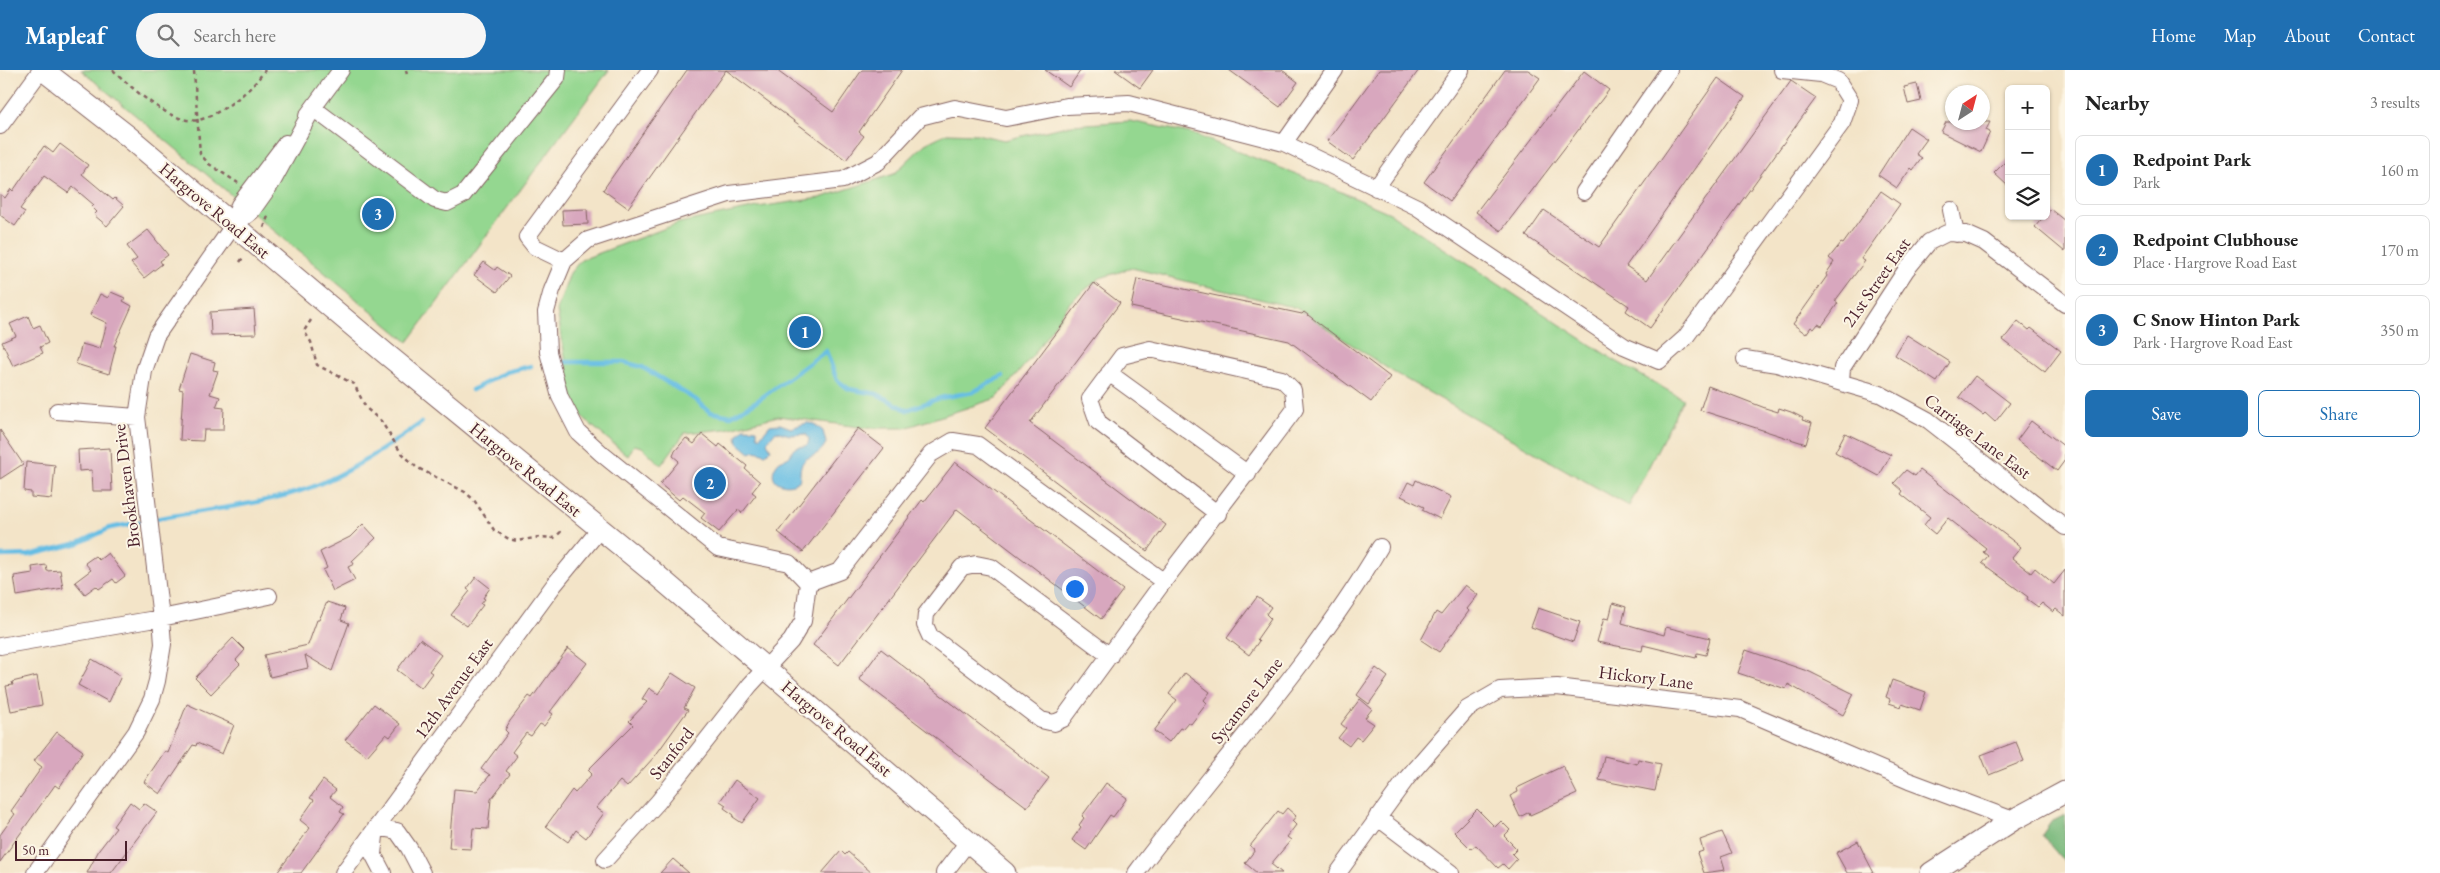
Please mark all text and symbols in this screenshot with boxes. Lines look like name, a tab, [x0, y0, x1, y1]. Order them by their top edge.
search box	[136, 13, 486, 58]
text: Mapleaf	[25, 20, 106, 51]
icon: search	[154, 21, 182, 49]
text: Search here	[194, 23, 276, 48]
text: Home	[2151, 24, 2196, 47]
text: Map	[2224, 24, 2256, 47]
text: About	[2284, 24, 2330, 47]
text: Contact	[2358, 24, 2415, 47]
north arrow	[1945, 85, 1990, 130]
map controls	[2005, 85, 2050, 220]
button: +	[2005, 85, 2050, 130]
text: Nearby	[2085, 89, 2149, 116]
text: 3 results	[2370, 92, 2420, 113]
button: −	[2005, 130, 2050, 175]
text: Redpoint Park	[2133, 147, 2251, 172]
street label: Hargrove Road East	[155, 157, 275, 263]
text: 1	[2098, 160, 2106, 181]
text: 160 m	[2380, 160, 2419, 181]
text: Park	[2133, 172, 2160, 193]
button: layers	[2005, 175, 2050, 220]
pin: 3	[362, 195, 394, 233]
text: Redpoint Clubhouse	[2133, 227, 2298, 252]
street label: 21st Street East	[1837, 233, 1915, 331]
text: 2	[2098, 240, 2106, 261]
text: 170 m	[2380, 240, 2419, 261]
text: Place · Hargrove Road East	[2133, 252, 2297, 273]
text: C Snow Hinton Park	[2133, 307, 2300, 332]
pin: 1	[789, 313, 821, 351]
text: 3	[2098, 320, 2106, 341]
text: 350 m	[2380, 320, 2419, 341]
text: Park · Hargrove Road East	[2133, 332, 2292, 353]
street label: Carriage Lane East	[1920, 388, 2036, 484]
button: Save	[2085, 390, 2248, 437]
button: Share	[2258, 390, 2420, 437]
street label: Hargrove Road East	[465, 417, 587, 522]
street label: Brookhaven Drive	[107, 423, 145, 549]
pin: 2	[694, 464, 726, 502]
your location	[1062, 576, 1088, 602]
street label: 12th Avenue East	[409, 633, 498, 743]
street label: Sycamore Lane	[1205, 652, 1287, 748]
street label: Hickory Lane	[1597, 660, 1695, 694]
street label: Hargrove Road East	[777, 675, 897, 781]
street label: Stanford	[643, 722, 699, 784]
scale bar	[15, 838, 128, 861]
text: 50 m	[22, 841, 49, 859]

